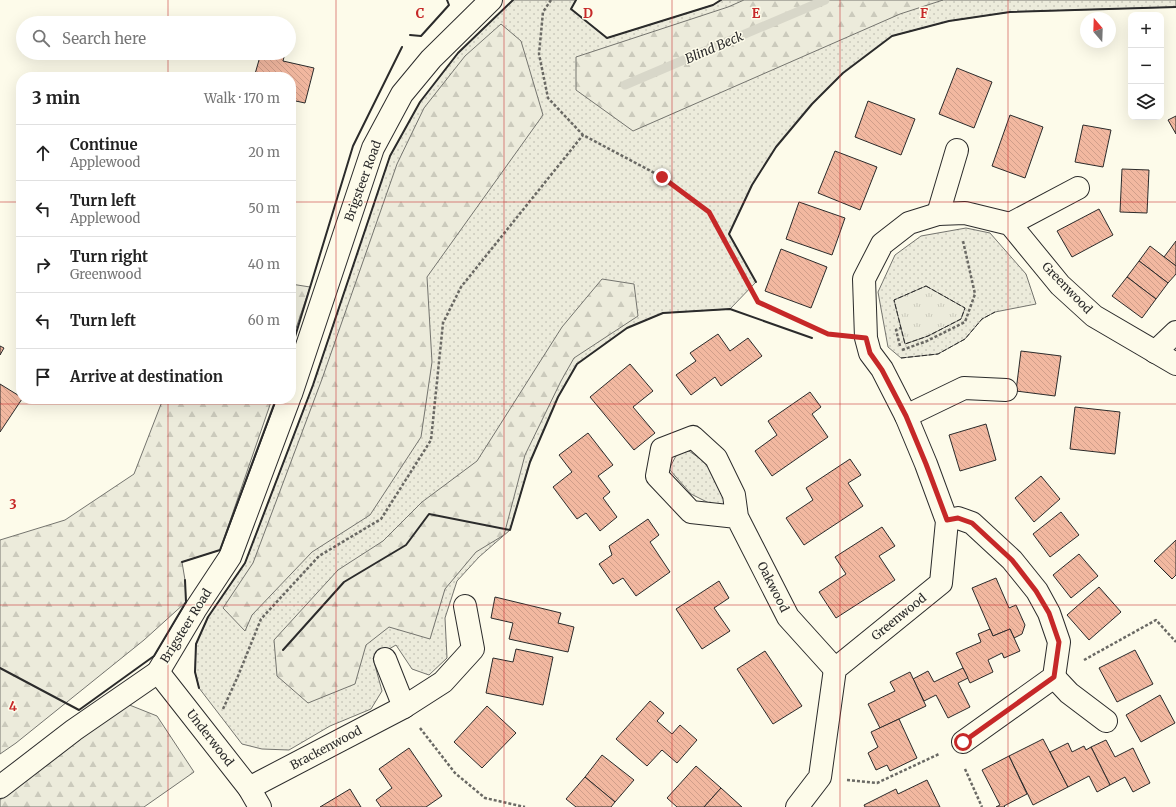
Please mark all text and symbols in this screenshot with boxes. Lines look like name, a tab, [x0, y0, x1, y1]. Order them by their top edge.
text: C	[416, 5, 425, 22]
text: D	[583, 5, 593, 22]
text: E	[752, 5, 761, 22]
text: F	[920, 5, 928, 22]
north arrow	[1080, 12, 1116, 48]
map controls	[1128, 12, 1164, 120]
button: +	[1128, 12, 1164, 48]
search box	[16, 16, 296, 60]
icon: search	[30, 27, 52, 49]
water label: Blind Beck	[682, 28, 746, 67]
text: Search here	[62, 29, 146, 48]
button: −	[1128, 48, 1164, 84]
button: layers	[1128, 84, 1164, 120]
text: 3 min	[32, 87, 80, 109]
text: Walk · 170 m	[204, 90, 280, 107]
text: Continue	[70, 135, 138, 154]
street label: Brigsteer Road	[341, 138, 384, 223]
icon: ahead	[32, 142, 54, 164]
text: 20 m	[248, 144, 280, 161]
text: Applewood	[70, 154, 140, 171]
route end	[653, 168, 671, 186]
text: Turn left	[70, 191, 136, 210]
icon: left	[32, 198, 54, 220]
text: 50 m	[248, 200, 280, 217]
text: Applewood	[70, 210, 140, 227]
text: Turn right	[70, 247, 148, 266]
icon: right	[32, 254, 54, 276]
text: 40 m	[248, 256, 280, 273]
street label: Greenwood	[1039, 259, 1096, 317]
text: Greenwood	[70, 266, 142, 283]
icon: left	[32, 310, 54, 332]
text: Turn left	[70, 311, 136, 330]
text: 60 m	[248, 312, 280, 329]
icon: arrive	[32, 366, 54, 388]
text: Arrive at destination	[70, 367, 223, 386]
text: 3	[9, 496, 17, 513]
street label: Oakwood	[754, 559, 793, 615]
street label: Brigsteer Road	[157, 586, 214, 666]
street label: Greenwood	[868, 590, 929, 643]
text: 4	[9, 698, 18, 715]
street label: Underwood	[184, 706, 237, 769]
street label: Brackenwood	[287, 722, 364, 773]
route start	[954, 733, 972, 751]

